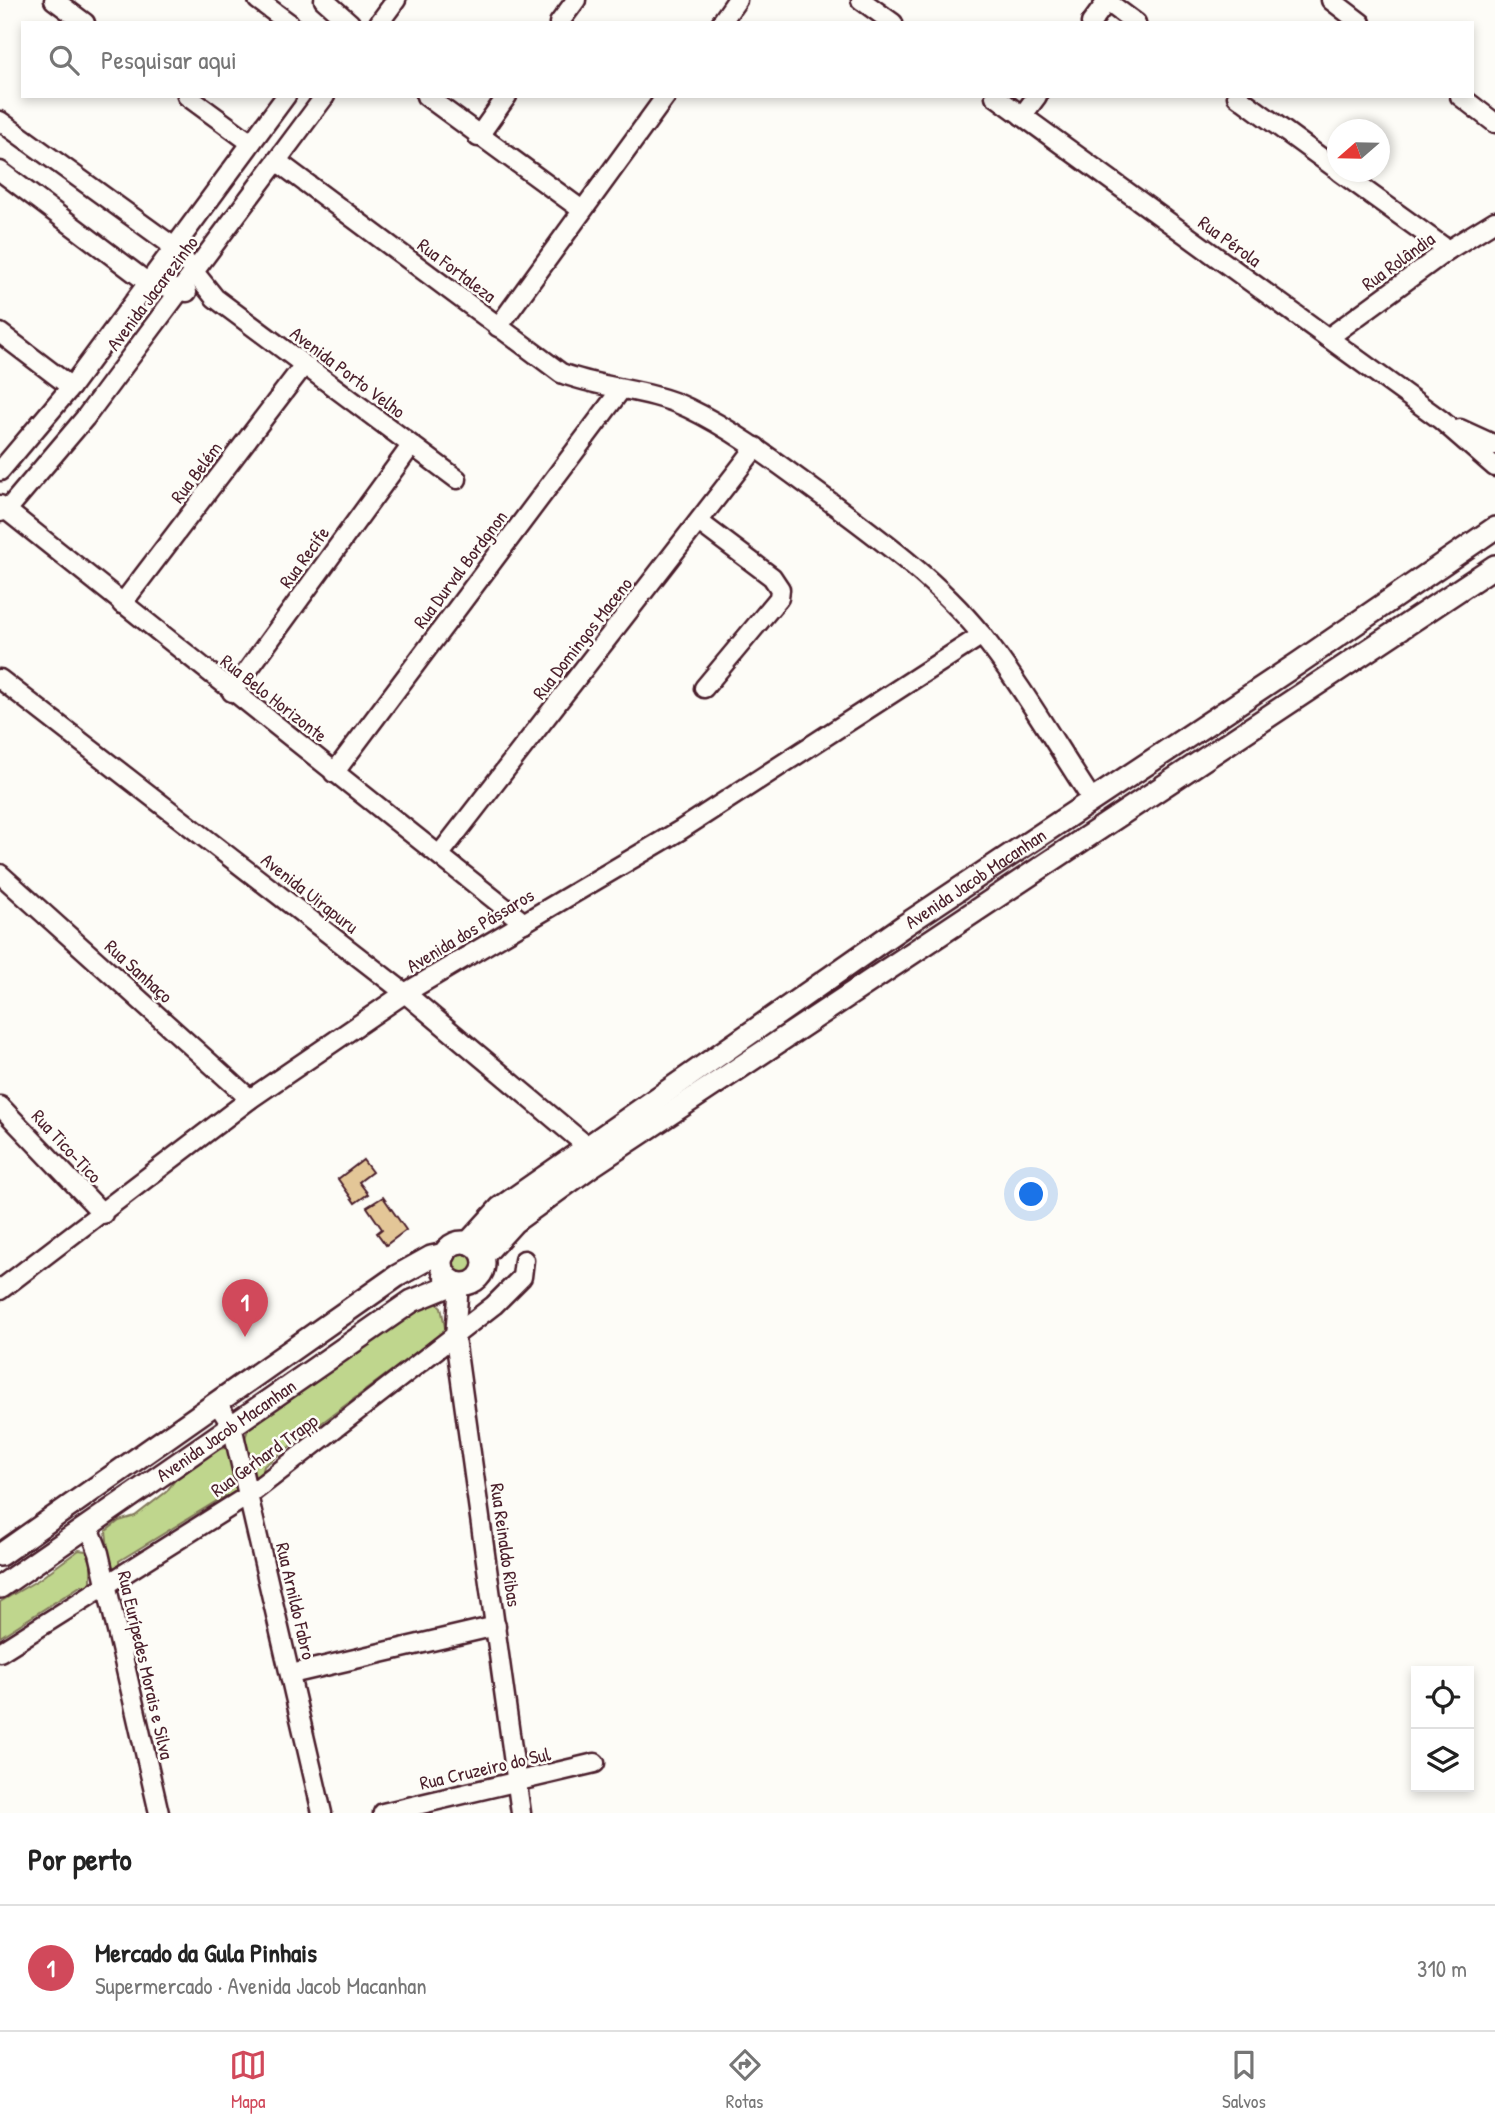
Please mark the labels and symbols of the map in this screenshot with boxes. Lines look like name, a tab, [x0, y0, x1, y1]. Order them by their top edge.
north arrow	[1327, 119, 1390, 182]
street label: Rua Pérola	[1193, 209, 1267, 273]
street label: Rua Rolândia	[1356, 225, 1440, 296]
street label: Avenida Jacarezinho	[100, 230, 204, 356]
street label: Rua Fortaleza	[412, 232, 502, 308]
street label: Avenida Porto Velho	[285, 320, 411, 424]
street label: Rua Belém	[164, 436, 228, 508]
street label: Rua Durval Bordgnon	[407, 505, 513, 633]
street label: Rua Recife	[273, 521, 335, 593]
street label: Rua Domingos Maceno	[526, 571, 638, 704]
street label: Rua Belo Horizonte	[215, 648, 333, 748]
street label: Avenida Jacob Macanhan	[900, 822, 1051, 935]
street label: Avenida Uirapuru	[256, 847, 364, 939]
street label: Avenida dos Pássaros	[401, 882, 539, 978]
street label: Rua Sanhaço	[99, 933, 179, 1009]
street label: Rua Tico-Tico	[26, 1103, 108, 1189]
your location	[1014, 1177, 1048, 1211]
pin: 1	[222, 1279, 268, 1337]
street label: Avenida Jacob Macanhan	[151, 1373, 301, 1488]
street label: Rua Gerhard Trapp	[205, 1407, 323, 1503]
street label: Rua Reinaldo Ribas	[484, 1482, 528, 1608]
street label: Rua Arnildo Fabro	[270, 1540, 322, 1662]
street label: Rua Eurípedes Morais e Silva	[112, 1568, 180, 1762]
street label: Rua Cruzeiro do Sul	[417, 1740, 554, 1796]

